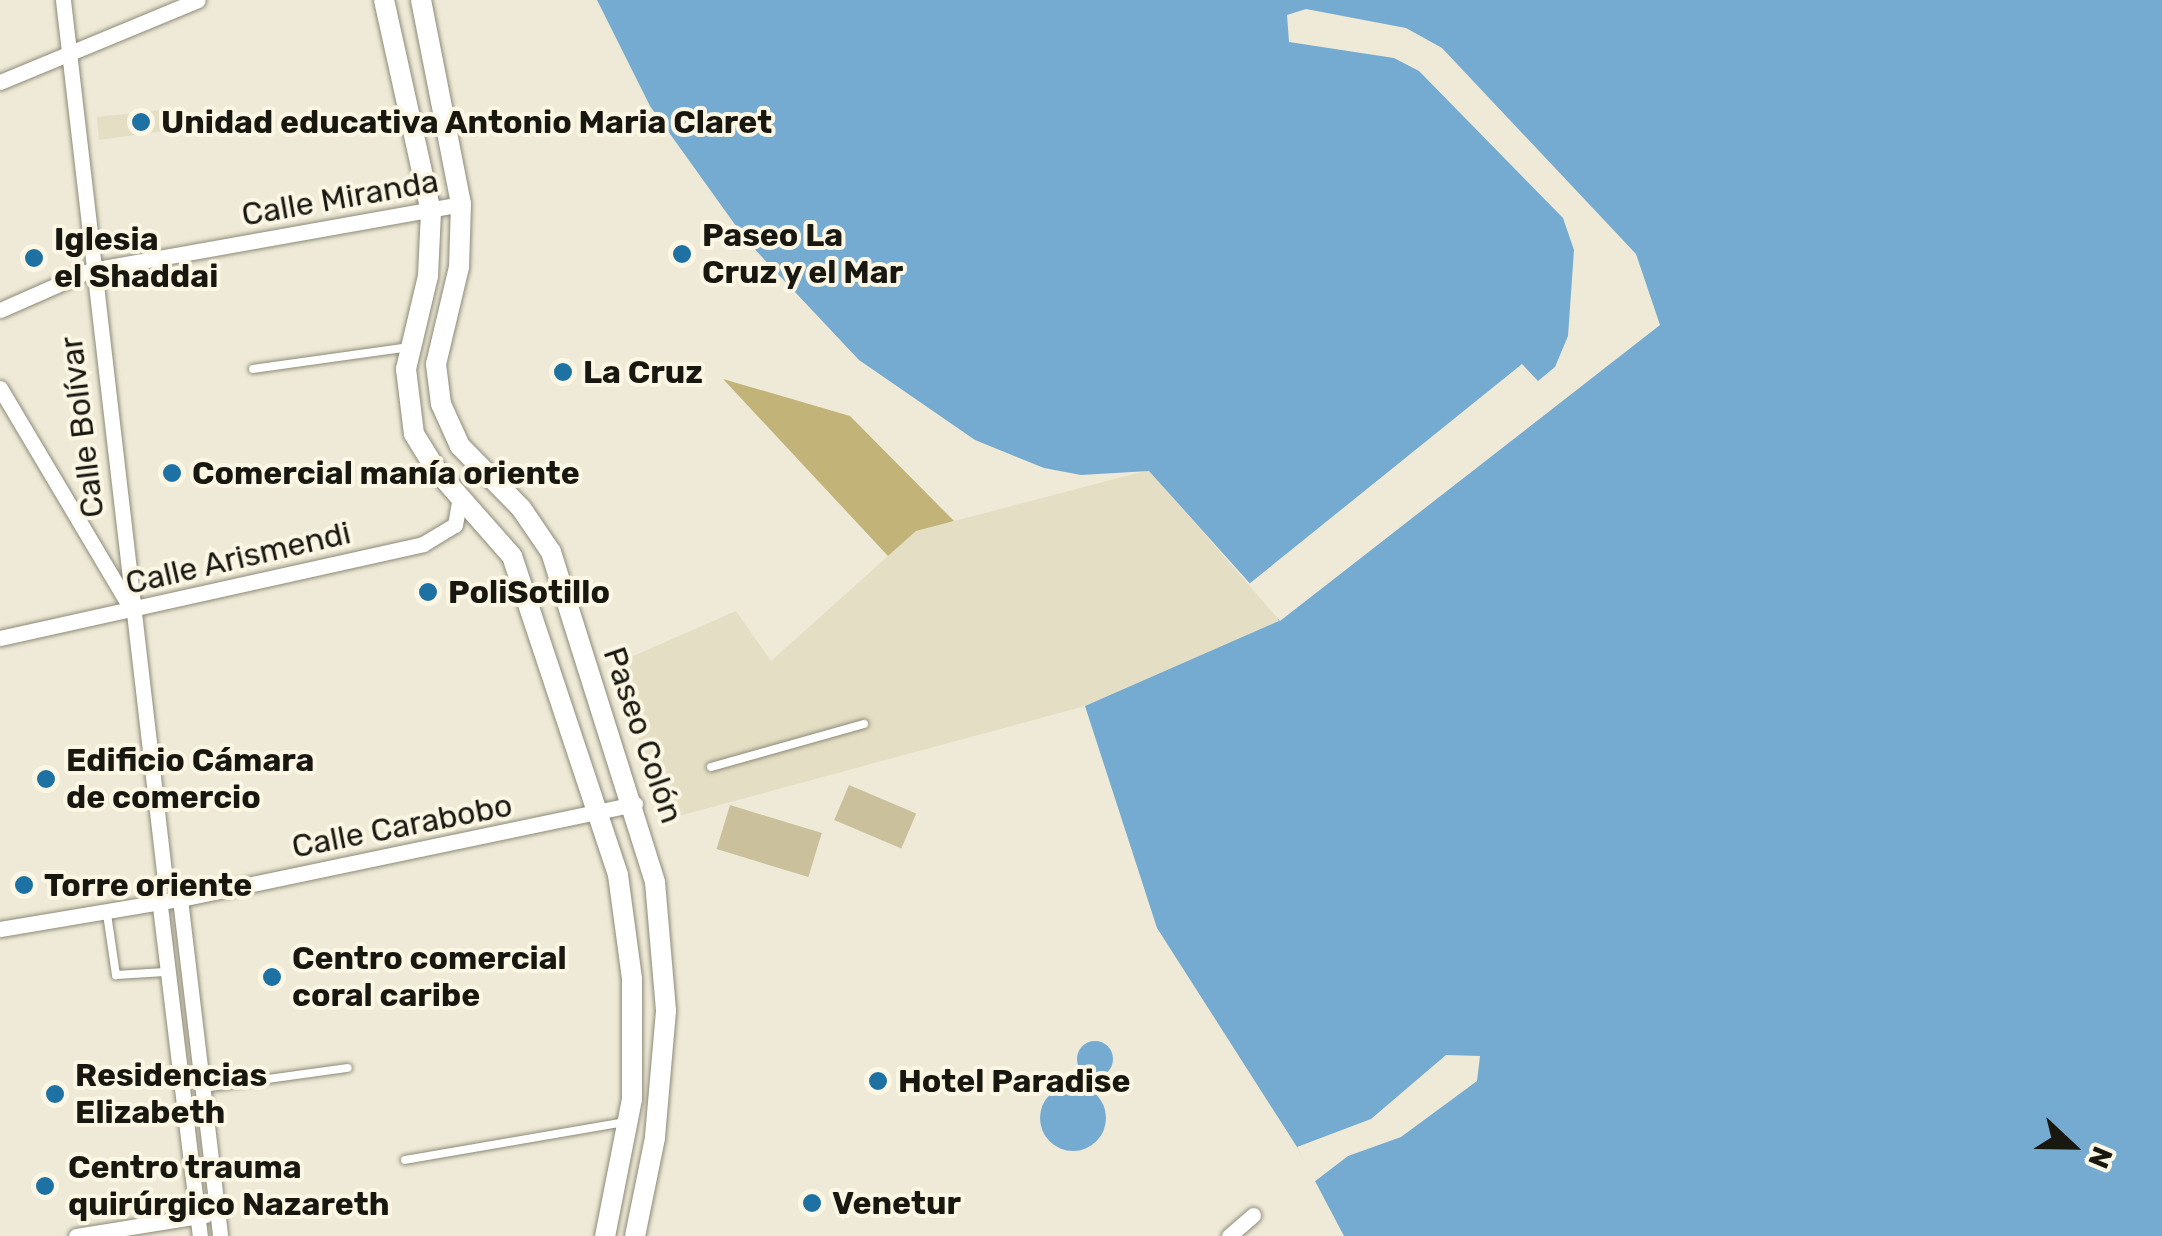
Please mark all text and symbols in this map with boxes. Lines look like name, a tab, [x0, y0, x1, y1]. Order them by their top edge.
place label: Unidad educativa Antonio Maria Claret	[161, 103, 773, 141]
marker: Unidad educativa Antonio Maria Claret	[130, 111, 152, 133]
street label: Calle Miranda	[239, 162, 441, 234]
place label: Paseo La Cruz y el Mar	[702, 217, 905, 292]
place label: Iglesia el Shaddai	[54, 221, 218, 296]
marker: Paseo La Cruz y el Mar	[671, 243, 693, 265]
marker: Iglesia el Shaddai	[23, 247, 45, 269]
street label: Calle Bolívar	[52, 334, 112, 520]
place label: La Cruz	[583, 353, 703, 391]
marker: La Cruz	[552, 361, 574, 383]
place label: Comercial manía oriente	[192, 454, 580, 492]
marker: Comercial manía oriente	[161, 462, 183, 484]
street label: Calle Arismendi	[121, 513, 355, 603]
place label: PoliSotillo	[448, 573, 610, 611]
marker: PoliSotillo	[417, 581, 439, 603]
street label: Paseo Colón	[595, 642, 691, 828]
place label: Edificio Cámara de comercio	[66, 742, 314, 817]
marker: Edificio Cámara de comercio	[35, 768, 57, 790]
street label: Calle Carabobo	[289, 786, 515, 866]
place label: Torre oriente	[44, 866, 252, 904]
marker: Torre oriente	[13, 874, 35, 896]
place label: Centro comercial coral caribe	[292, 940, 567, 1015]
marker: Centro comercial coral caribe	[261, 966, 283, 988]
place label: Residencias Elizabeth	[75, 1057, 267, 1132]
place label: Hotel Paradise	[898, 1062, 1131, 1100]
marker: Hotel Paradise	[867, 1070, 889, 1092]
marker: Residencias Elizabeth	[44, 1083, 66, 1105]
north arrow	[2022, 1096, 2122, 1196]
text: N	[2081, 1142, 2119, 1173]
place label: Centro trauma quirúrgico Nazareth	[68, 1149, 390, 1224]
marker: Centro trauma quirúrgico Nazareth	[32, 1173, 58, 1199]
place label: Venetur	[832, 1184, 961, 1222]
marker: Venetur	[801, 1192, 823, 1214]

